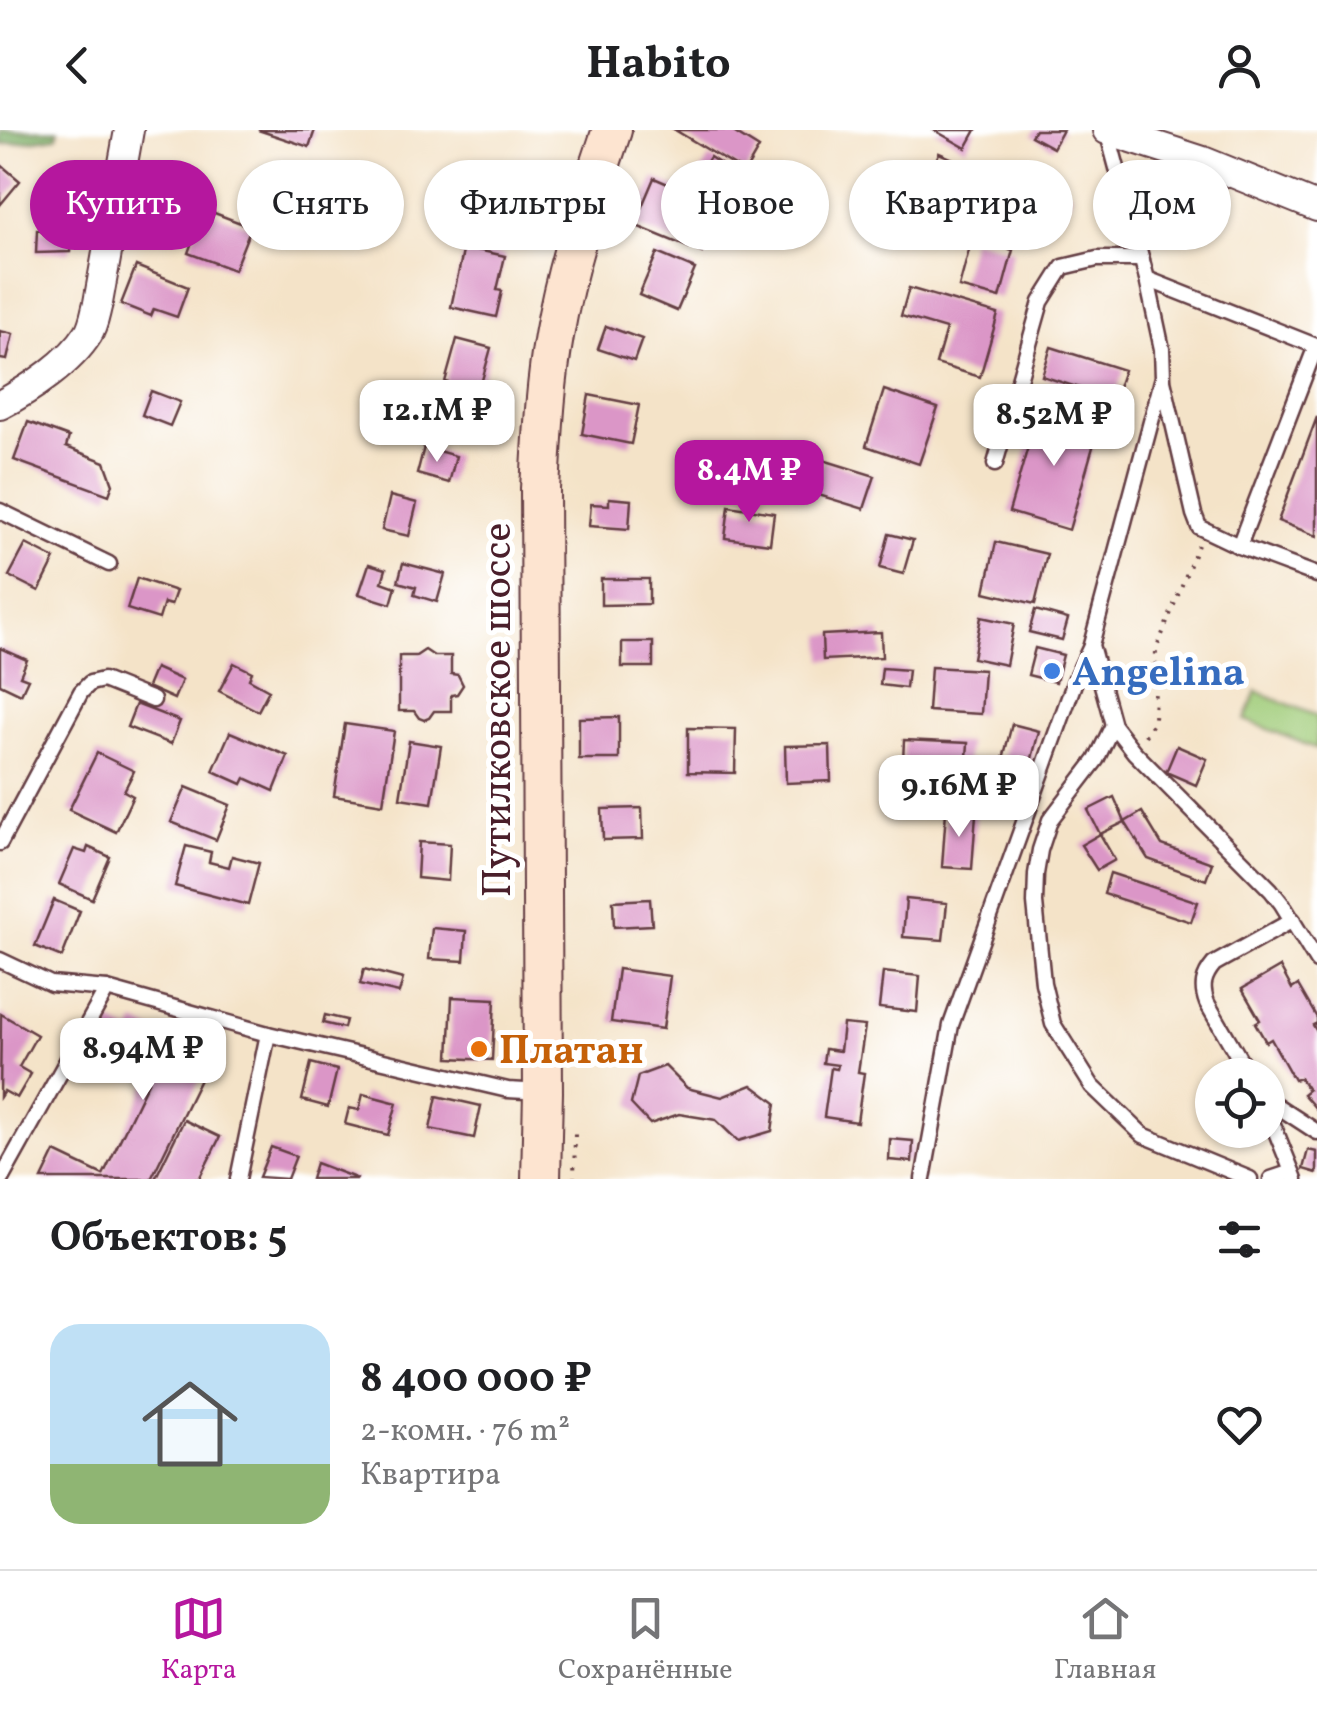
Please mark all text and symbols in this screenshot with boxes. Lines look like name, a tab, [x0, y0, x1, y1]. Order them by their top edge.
text: Habito	[586, 34, 731, 97]
icon: back	[50, 38, 105, 93]
icon: person	[1212, 38, 1267, 93]
chip: Купить	[30, 160, 217, 250]
chip: Снять	[237, 160, 404, 250]
chip: Фильтры	[424, 160, 641, 250]
chip: Новое	[661, 160, 829, 250]
chip: Квартира	[849, 160, 1073, 250]
chip: Дом	[1093, 160, 1231, 250]
pin: 12.1M ₽	[345, 380, 529, 465]
pin: 8.52M ₽	[962, 384, 1146, 469]
text: 12.1M ₽	[382, 390, 492, 434]
text: 8.52M ₽	[995, 394, 1113, 438]
pin: 8.4M ₽	[668, 440, 830, 525]
text: 8.4M ₽	[697, 450, 801, 494]
street label: Путилковское шоссе	[472, 523, 528, 897]
place label: Angelina	[1072, 647, 1245, 703]
marker: Angelina	[1041, 660, 1063, 682]
pin: 9.16M ₽	[867, 755, 1051, 840]
text: 9.16M ₽	[901, 765, 1017, 809]
pin: 8.94M ₽	[51, 1018, 235, 1103]
place label: Платан	[499, 1025, 643, 1081]
text: 8.94M ₽	[82, 1028, 204, 1072]
marker: Платан	[468, 1038, 490, 1060]
map controls	[1195, 1058, 1285, 1148]
button: locate	[1195, 1058, 1285, 1148]
text: Объектов: 5	[50, 1210, 287, 1269]
icon: filters	[1212, 1212, 1267, 1267]
text: 8 400 000 ₽	[360, 1351, 592, 1410]
icon: home	[130, 1364, 250, 1484]
icon: heart	[1212, 1397, 1267, 1452]
text: 2-комн. · 76 m²	[360, 1410, 570, 1454]
text: Квартира	[360, 1454, 501, 1498]
tab: Карта	[161, 1591, 237, 1690]
tab: Сохранённые	[558, 1591, 733, 1690]
tab: Главная	[1054, 1591, 1156, 1690]

